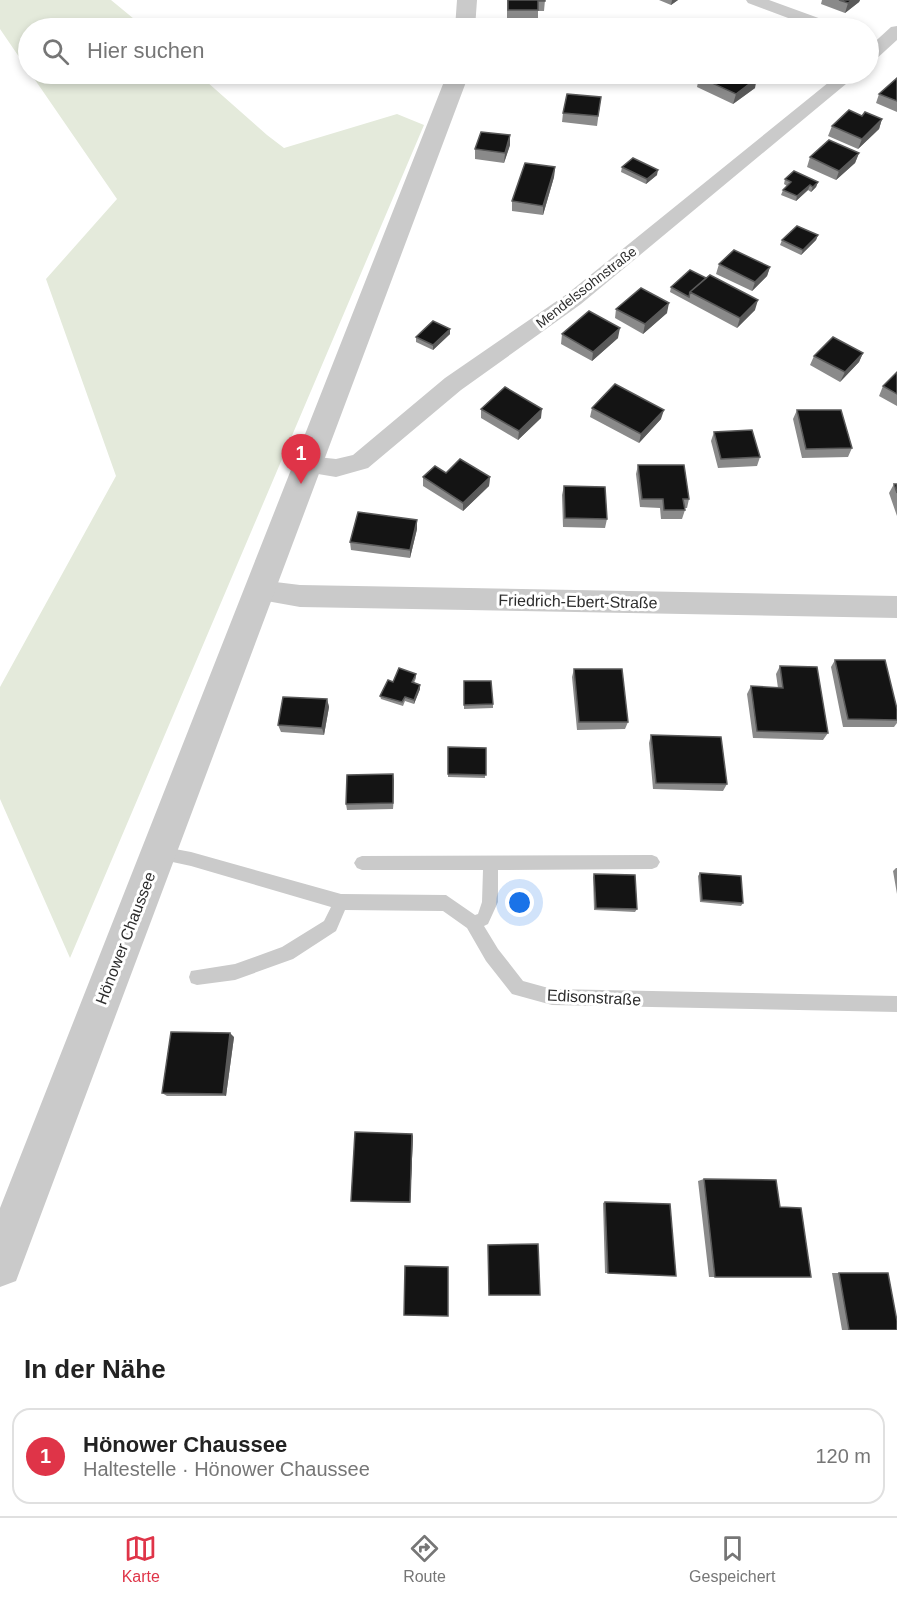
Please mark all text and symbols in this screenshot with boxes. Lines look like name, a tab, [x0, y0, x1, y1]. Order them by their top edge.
search box	[18, 18, 879, 84]
icon: search	[39, 35, 72, 68]
text: Hier suchen	[87, 38, 204, 63]
street label: Mendelssohnstraße	[533, 243, 640, 331]
pin: 1	[282, 434, 320, 484]
street label: Friedrich-Ebert-Straße	[498, 592, 658, 611]
street label: Hönower Chaussee	[92, 869, 159, 1007]
your location	[505, 888, 534, 917]
street label: Edisonstraße	[546, 987, 642, 1008]
text: In der Nähe	[24, 1354, 166, 1384]
text: Hönower Chaussee	[83, 1432, 287, 1457]
text: 1	[40, 1445, 51, 1467]
text: 120 m	[815, 1445, 871, 1467]
text: Haltestelle · Hönower Chaussee	[83, 1458, 370, 1480]
tab: Karte	[122, 1532, 160, 1586]
tab: Route	[403, 1532, 446, 1586]
tab: Gespeichert	[689, 1532, 775, 1586]

